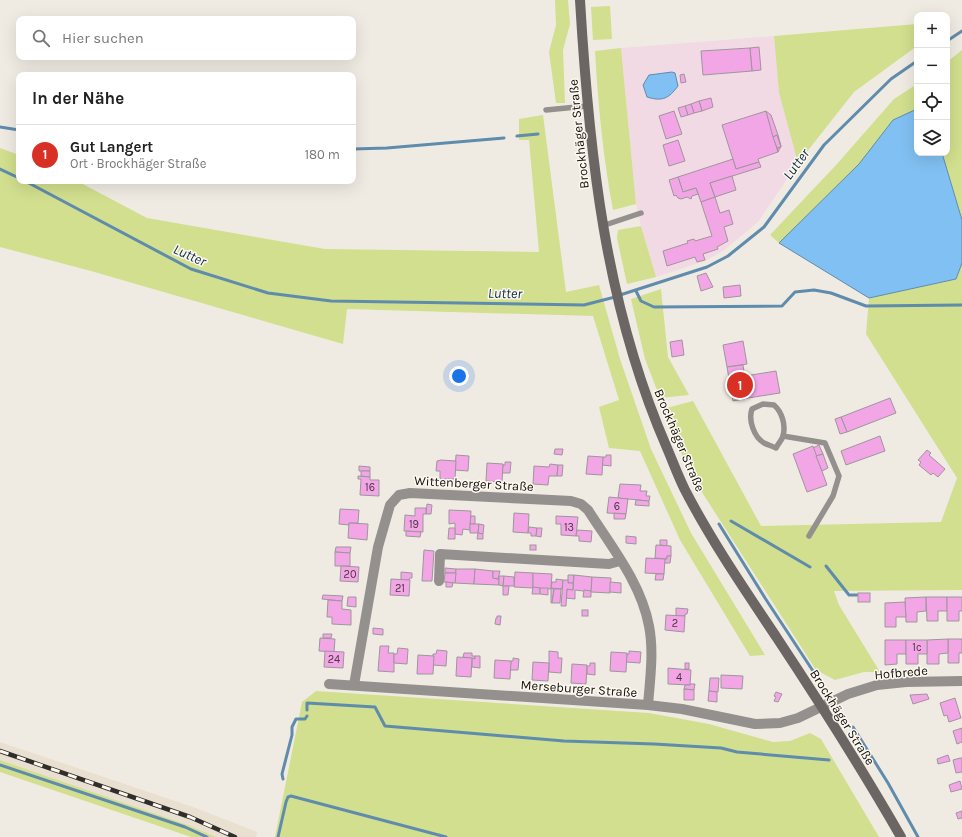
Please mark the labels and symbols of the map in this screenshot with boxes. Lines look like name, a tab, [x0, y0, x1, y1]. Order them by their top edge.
street label: Brockhäger Straße	[565, 78, 592, 189]
water label: Lutter	[779, 144, 814, 183]
water label: Lutter	[171, 241, 210, 271]
water label: Lutter	[488, 285, 523, 302]
your location	[449, 366, 469, 386]
pin: 1	[727, 370, 753, 400]
street label: Brockhäger Straße	[651, 387, 708, 494]
street label: Wittenberger Straße	[414, 473, 534, 494]
house number: 16	[365, 481, 375, 494]
house number: 6	[614, 500, 620, 513]
house number: 19	[409, 518, 419, 531]
house number: 13	[564, 521, 574, 534]
house number: 20	[344, 568, 356, 581]
house number: 21	[395, 582, 405, 595]
house number: 2	[672, 617, 678, 630]
house number: 1c	[912, 641, 922, 654]
house number: 24	[328, 653, 340, 666]
street label: Hofbrede	[874, 663, 929, 682]
street label: Brockhäger Straße	[807, 667, 878, 768]
house number: 4	[676, 671, 682, 684]
street label: Merseburger Straße	[520, 677, 638, 700]

